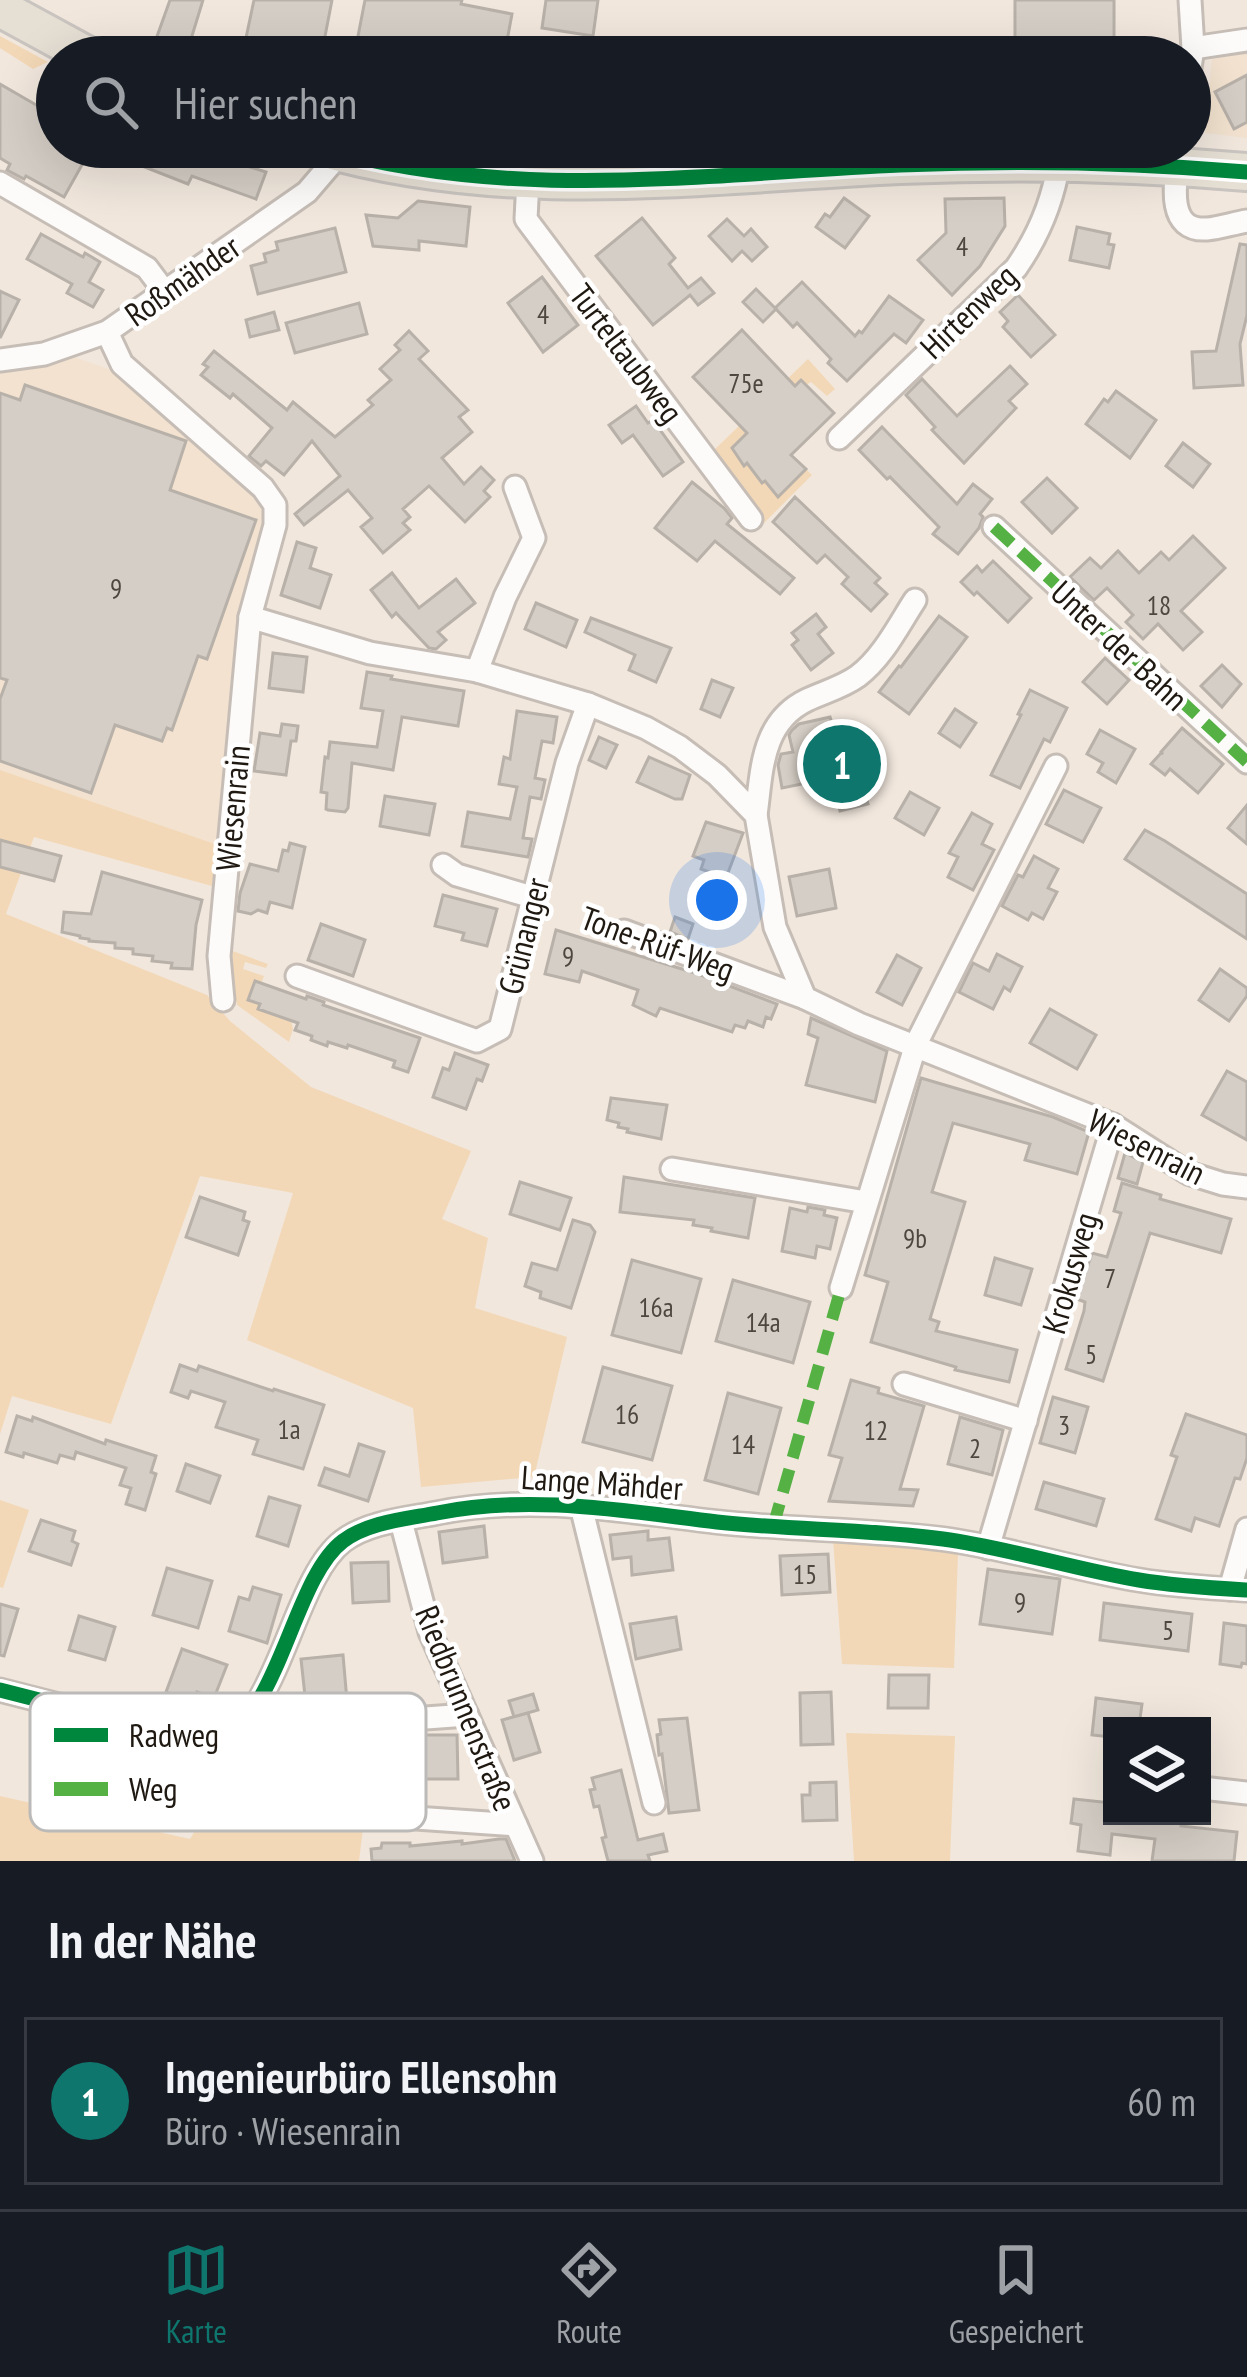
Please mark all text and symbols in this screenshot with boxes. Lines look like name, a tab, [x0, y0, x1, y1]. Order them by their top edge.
search box	[36, 36, 1211, 168]
icon: search	[78, 69, 144, 135]
text: Hier suchen	[174, 73, 357, 131]
street label: Roßmähder	[116, 225, 248, 335]
house number: 4	[956, 229, 968, 263]
street label: Hirtenweg	[910, 254, 1026, 368]
street label: Turteltaubweg	[561, 275, 693, 431]
house number: 4	[537, 297, 549, 331]
house number: 75e	[728, 366, 764, 400]
house number: 9	[110, 571, 122, 605]
street label: Unter der Bahn	[1042, 571, 1198, 719]
house number: 18	[1147, 588, 1171, 622]
pin: 1	[803, 719, 881, 809]
street label: Wiesenrain	[205, 743, 259, 873]
your location	[687, 870, 747, 930]
street label: Grünanger	[488, 873, 558, 999]
street label: Tone-Rüf-Weg	[575, 895, 741, 991]
house number: 9	[562, 939, 574, 973]
street label: Wiesenrain	[1081, 1098, 1213, 1194]
street label: Krokusweg	[1031, 1207, 1107, 1339]
house number: 9b	[903, 1221, 927, 1255]
house number: 7	[1104, 1261, 1116, 1295]
house number: 16a	[638, 1290, 674, 1324]
house number: 14a	[745, 1305, 781, 1339]
house number: 5	[1085, 1337, 1097, 1371]
house number: 16	[615, 1397, 639, 1431]
house number: 3	[1058, 1408, 1070, 1442]
house number: 1a	[278, 1412, 300, 1446]
house number: 12	[864, 1413, 888, 1447]
house number: 14	[731, 1427, 755, 1461]
house number: 2	[969, 1431, 981, 1465]
street label: Lange Mähder	[520, 1455, 684, 1509]
house number: 15	[793, 1557, 817, 1591]
house number: 9	[1014, 1585, 1026, 1619]
street label: Riedbrunnenstraße	[406, 1599, 528, 1817]
house number: 5	[1162, 1613, 1174, 1647]
legend	[30, 1693, 426, 1831]
text: Radweg	[129, 1713, 219, 1756]
map controls	[1103, 1717, 1211, 1825]
button: layers	[1103, 1717, 1211, 1825]
text: Weg	[129, 1767, 178, 1810]
text: In der Nähe	[48, 1906, 257, 1972]
text: Ingenieurbüro Ellensohn	[165, 2047, 557, 2105]
text: 1	[81, 2076, 99, 2127]
text: 60 m	[1127, 2076, 1196, 2127]
text: Büro · Wiesenrain	[165, 2105, 401, 2156]
tab: Karte	[163, 2237, 229, 2352]
tab: Route	[556, 2237, 622, 2352]
tab: Gespeichert	[949, 2237, 1084, 2352]

